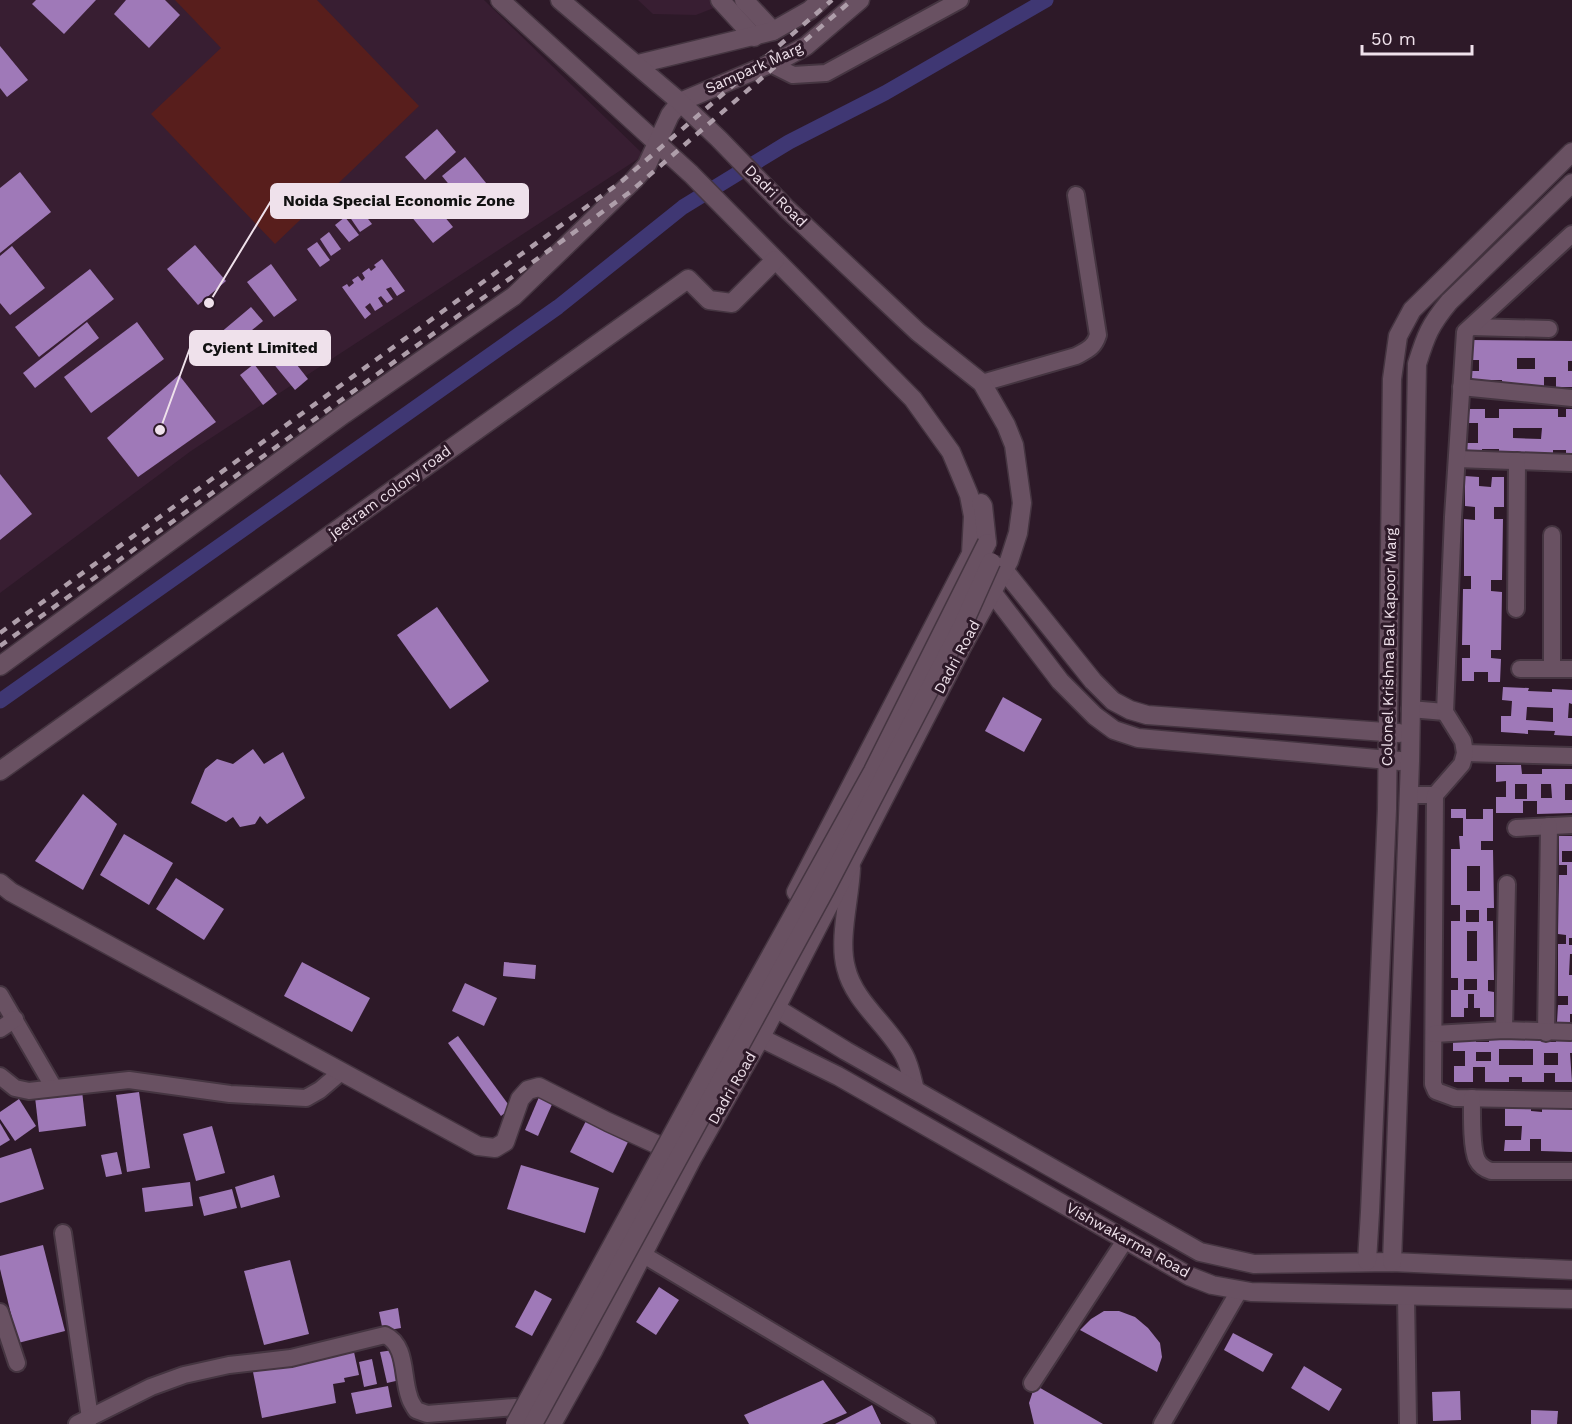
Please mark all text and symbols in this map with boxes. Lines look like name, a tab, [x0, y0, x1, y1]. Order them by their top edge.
scale bar	[1362, 18, 1472, 56]
text: 50 m	[1371, 28, 1416, 49]
street label: Sampark Marg	[703, 39, 805, 97]
street label: Dadri Road	[741, 161, 811, 231]
callout: Noida Special Economic Zone	[271, 184, 528, 218]
text: Noida Special Economic Zone	[283, 191, 515, 210]
callout: Cyient Limited	[190, 331, 330, 365]
text: Cyient Limited	[202, 338, 318, 357]
street label: jeetram colony road	[324, 442, 455, 544]
street label: Colonel Krishna Bal Kapoor Marg	[1378, 528, 1400, 766]
street label: Dadri Road	[930, 617, 984, 697]
street label: Dadri Road	[704, 1049, 760, 1127]
street label: Vishwakarma Road	[1063, 1198, 1193, 1282]

